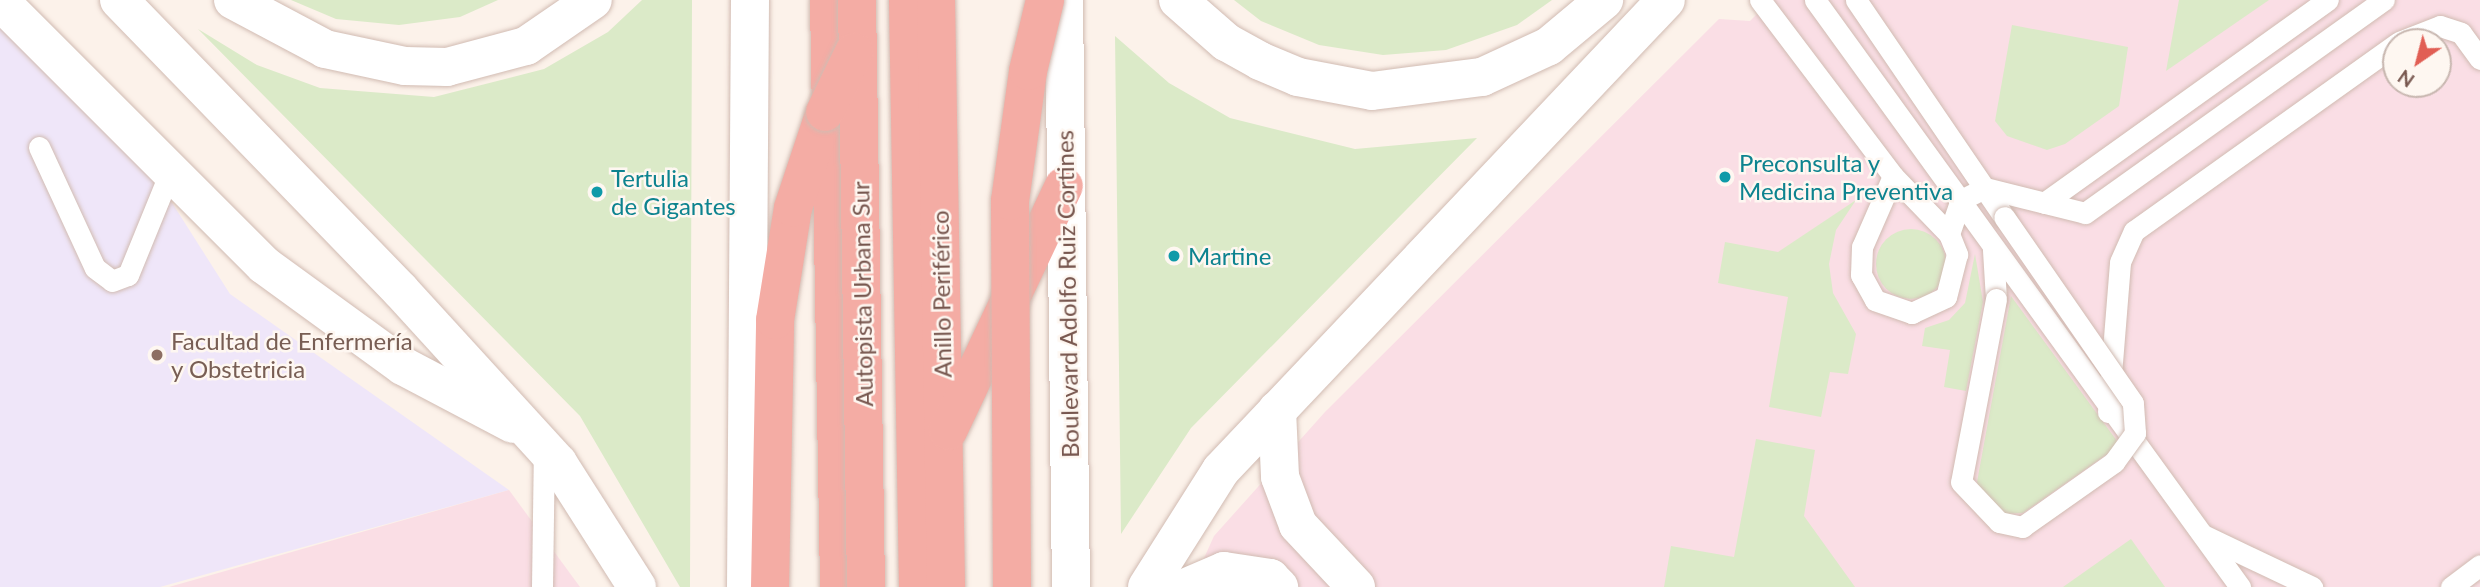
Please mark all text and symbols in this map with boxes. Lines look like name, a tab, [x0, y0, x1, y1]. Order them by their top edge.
north arrow	[2382, 28, 2452, 98]
text: N	[2393, 65, 2418, 93]
street label: Boulevard Adolfo Ruiz Cortines	[1050, 129, 1084, 459]
place label: Preconsulta y Medicina Preventiva	[1739, 149, 1953, 205]
place label: Tertulia de Gigantes	[611, 164, 736, 220]
marker: Preconsulta y Medicina Preventiva	[1717, 169, 1733, 185]
street label: Autopista Urbana Sur	[846, 181, 878, 407]
marker: Tertulia de Gigantes	[589, 184, 605, 200]
street label: Anillo Periférico	[925, 210, 957, 378]
place label: Martine	[1188, 242, 1271, 270]
marker: Martine	[1166, 248, 1182, 264]
place label: Facultad de Enfermería y Obstetricia	[171, 327, 413, 383]
marker: Facultad de Enfermería y Obstetricia	[149, 347, 165, 363]

